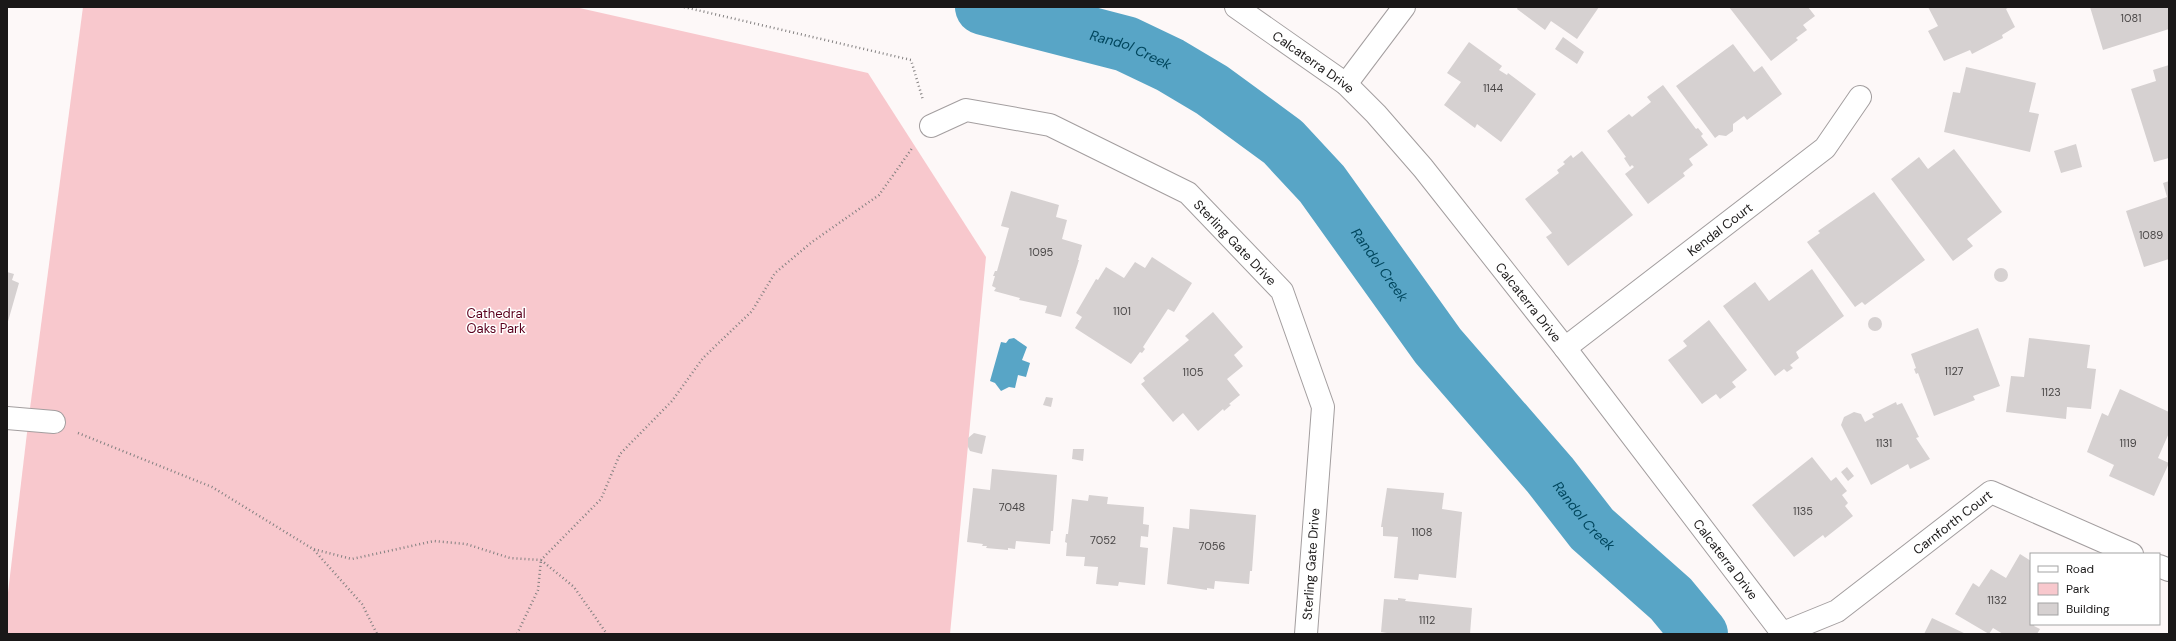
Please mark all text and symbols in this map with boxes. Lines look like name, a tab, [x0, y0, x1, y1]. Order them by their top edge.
house number: 1081	[2121, 11, 2141, 25]
water label: Randol Creek	[1088, 26, 1175, 74]
street label: Calcaterra Drive	[1269, 27, 1359, 97]
house number: 1144	[1483, 81, 1503, 95]
street label: Sterling Gate Drive	[1190, 196, 1280, 289]
street label: Kendal Court	[1683, 199, 1756, 260]
water label: Randol Creek	[1347, 224, 1413, 306]
house number: 1089	[2139, 228, 2163, 242]
house number: 1095	[1029, 245, 1054, 259]
street label: Calcaterra Drive	[1492, 259, 1565, 345]
house number: 1101	[1113, 304, 1131, 318]
park label: Cathedral Oaks Park	[466, 305, 526, 337]
house number: 1127	[1945, 364, 1964, 378]
house number: 1105	[1182, 365, 1204, 379]
house number: 1123	[2041, 385, 2061, 399]
house number: 1131	[1876, 436, 1892, 450]
house number: 1119	[2119, 436, 2137, 450]
water label: Randol Creek	[1549, 477, 1620, 555]
street label: Carnforth Court	[1909, 486, 1995, 558]
house number: 7048	[999, 500, 1025, 514]
house number: 1135	[1793, 504, 1813, 518]
street label: Sterling Gate Drive	[1299, 507, 1323, 621]
street label: Calcaterra Drive	[1690, 515, 1762, 603]
house number: 1108	[1411, 525, 1433, 539]
house number: 7052	[1090, 533, 1116, 547]
house number: 7056	[1199, 539, 1226, 553]
legend	[2030, 553, 2160, 625]
text: Road	[2066, 561, 2094, 577]
text: Park	[2066, 581, 2090, 597]
house number: 1132	[1987, 593, 2007, 607]
text: Building	[2066, 601, 2110, 617]
house number: 1112	[1419, 613, 1435, 627]

